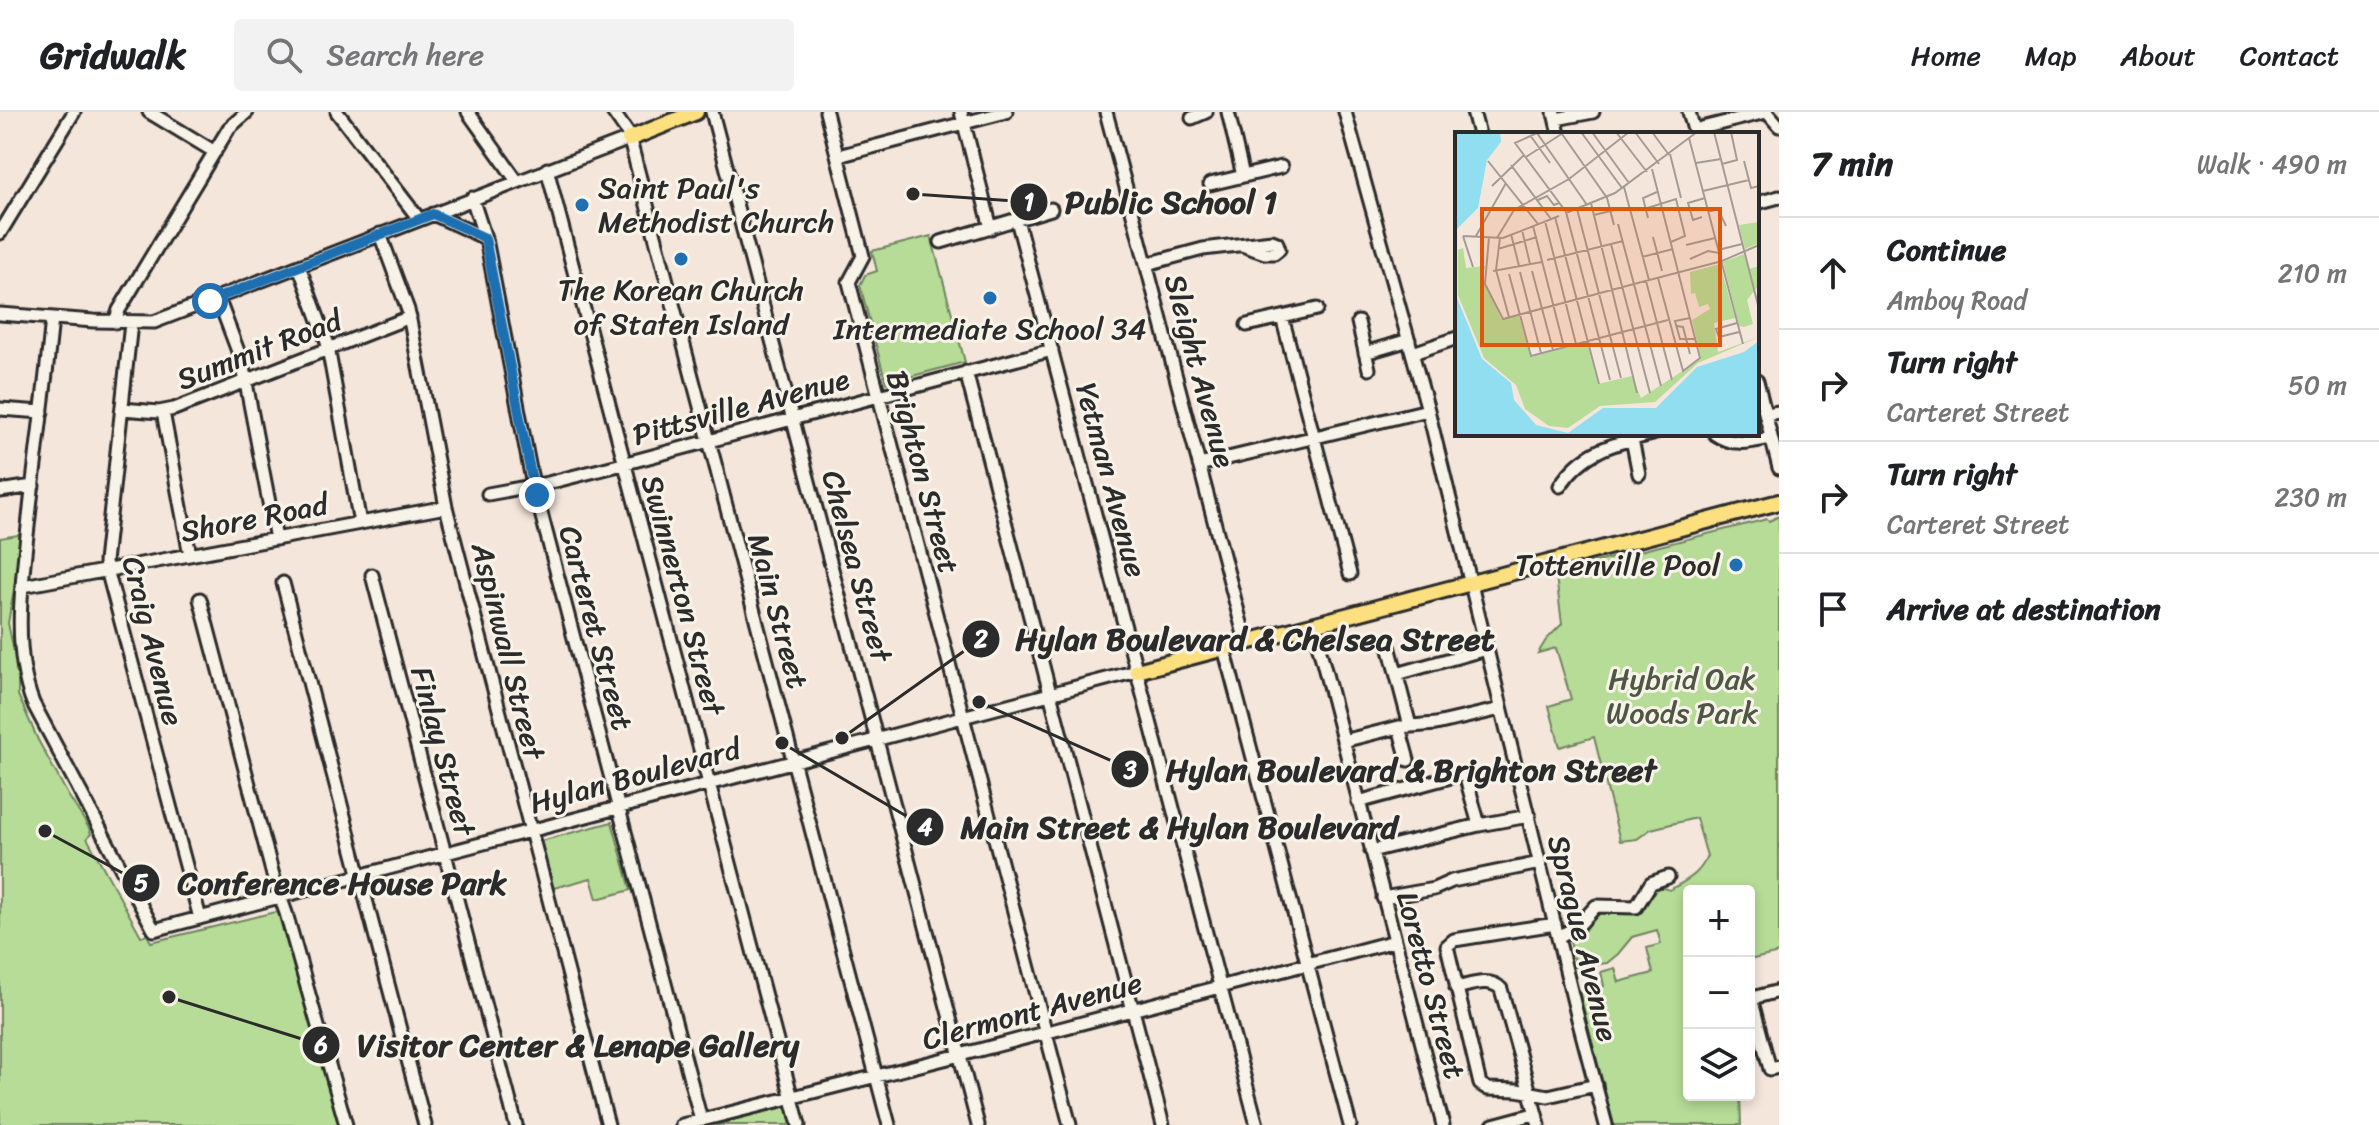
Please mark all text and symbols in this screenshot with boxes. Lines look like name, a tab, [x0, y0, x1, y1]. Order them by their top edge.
search box	[234, 19, 794, 91]
text: Gridwalk	[40, 22, 186, 89]
text: Search here	[326, 28, 484, 82]
text: Home	[1911, 31, 1981, 80]
text: Map	[2025, 31, 2076, 80]
text: About	[2120, 31, 2196, 80]
text: Contact	[2240, 31, 2339, 80]
icon: search	[262, 33, 306, 77]
inset map	[1455, 132, 1759, 436]
text: 7 min	[1811, 134, 1893, 194]
text: Walk · 490 m	[2197, 141, 2347, 187]
place label: Saint Paul's Methodist Church	[598, 161, 834, 249]
callout: Public School 1	[1009, 174, 1294, 230]
text: Public School 1	[1065, 174, 1278, 231]
text: 1	[1024, 181, 1034, 223]
marker: Saint Paul's Methodist Church	[573, 196, 591, 214]
text: Continue	[1887, 223, 2006, 277]
marker: The Korean Church of Staten Island	[672, 250, 690, 268]
text: 210 m	[2278, 250, 2347, 296]
icon: ahead	[1811, 251, 1855, 295]
place label: The Korean Church of Staten Island	[558, 263, 804, 351]
street label: Sleight Avenue	[1148, 268, 1252, 474]
text: Amboy Road	[1887, 277, 2027, 323]
route start	[192, 283, 228, 319]
marker: Intermediate School 34	[981, 289, 999, 307]
street label: Summit Road	[169, 293, 352, 406]
place label: Intermediate School 34	[833, 302, 1147, 356]
text: Turn right	[1887, 335, 2017, 389]
street label: Pittsville Avenue	[627, 352, 855, 462]
text: 50 m	[2288, 362, 2347, 408]
icon: right	[1811, 363, 1855, 407]
street label: Brighton Street	[870, 364, 976, 580]
street label: Yetman Avenue	[1059, 376, 1163, 584]
text: Carteret Street	[1887, 389, 2069, 435]
text: Turn right	[1887, 447, 2017, 501]
street label: Chelsea Street	[806, 464, 909, 670]
street label: Swinnerton Street	[625, 469, 742, 723]
text: 230 m	[2275, 474, 2347, 520]
icon: right	[1811, 475, 1855, 519]
street label: Shore Road	[176, 477, 335, 559]
route end	[519, 477, 555, 513]
text: Carteret Street	[1887, 501, 2069, 547]
street label: Carteret Street	[543, 519, 649, 737]
street label: Main Street	[731, 527, 825, 695]
street label: Aspinwall Street	[455, 536, 561, 767]
place label: Tottenville Pool	[1515, 538, 1721, 592]
street label: Craig Avenue	[106, 550, 200, 732]
marker: Tottenville Pool	[1727, 556, 1745, 574]
text: Arrive at destination	[1887, 582, 2161, 636]
icon: arrive	[1811, 587, 1855, 631]
callout: Hylan Boulevard & Chelsea Street	[961, 611, 1508, 667]
text: Hylan Boulevard & Chelsea Street	[1015, 611, 1495, 668]
text: 2	[973, 618, 988, 660]
park label: Hybrid Oak Woods Park	[1606, 652, 1759, 740]
street label: Finlay Street	[394, 660, 492, 844]
street label: Hylan Boulevard	[524, 721, 748, 830]
callout: Hylan Boulevard & Brighton Street	[1110, 741, 1672, 797]
text: Hylan Boulevard & Brighton Street	[1166, 742, 1658, 799]
text: 3	[1122, 749, 1137, 791]
callout: Main Street & Hylan Boulevard	[905, 799, 1413, 855]
text: Main Street & Hylan Boulevard	[960, 799, 1401, 856]
text: 4	[918, 806, 933, 848]
street label: Sprague Avenue	[1531, 829, 1635, 1047]
callout: Conference House Park	[121, 855, 524, 911]
text: Conference House Park	[176, 855, 508, 912]
text: 5	[134, 862, 149, 904]
street label: Loretto Street	[1380, 885, 1482, 1085]
map controls	[1683, 885, 1755, 1101]
button: +	[1683, 885, 1755, 957]
street label: Clermont Avenue	[916, 956, 1148, 1066]
button: −	[1683, 957, 1755, 1029]
callout: Visitor Center & Lenape Gallery	[301, 1017, 815, 1073]
text: Visitor Center & Lenape Gallery	[357, 1017, 800, 1074]
text: 6	[313, 1024, 328, 1066]
button: layers	[1683, 1029, 1755, 1101]

